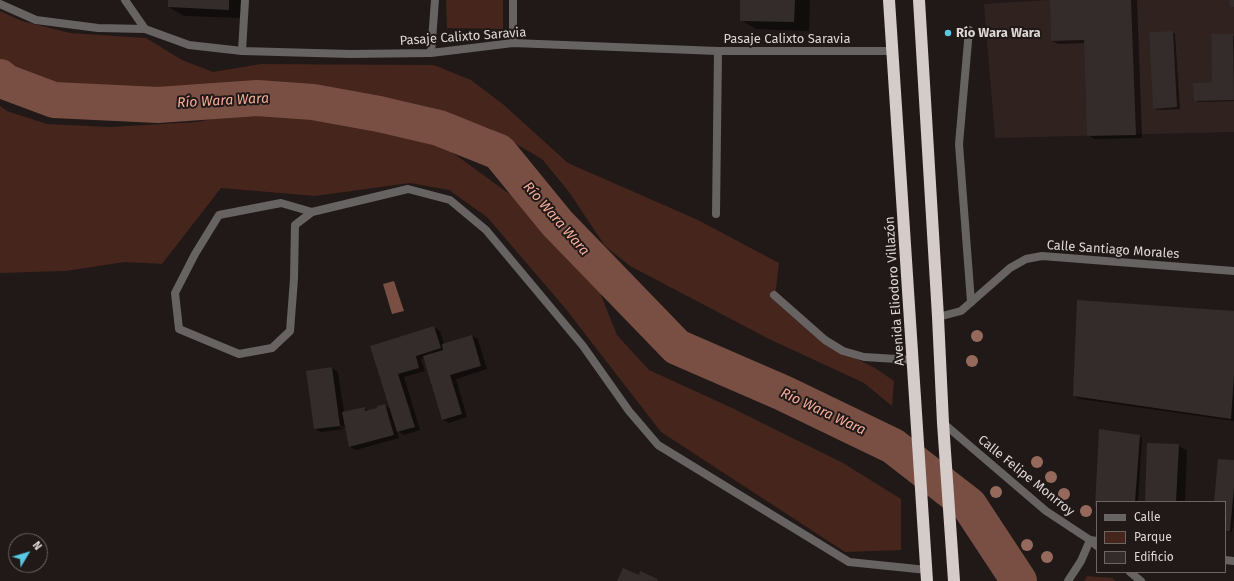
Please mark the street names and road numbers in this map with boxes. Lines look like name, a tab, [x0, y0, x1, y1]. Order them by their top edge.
street label: Pasaje Calixto Saravia	[399, 25, 527, 49]
street label: Pasaje Calixto Saravia	[724, 31, 850, 47]
street label: Avenida Eliodoro Villazón	[882, 216, 908, 366]
street label: Calle Santiago Morales	[1046, 238, 1180, 262]
street label: Calle Felipe Monrroy	[975, 432, 1077, 520]

